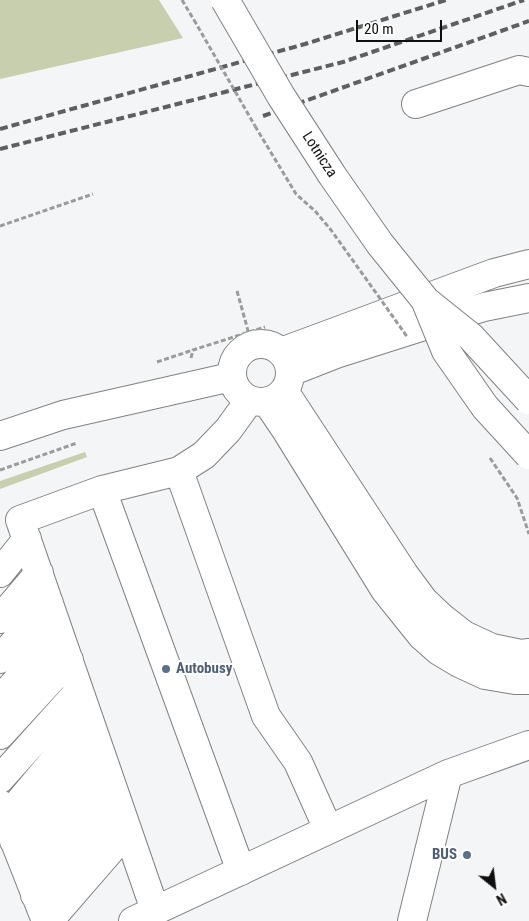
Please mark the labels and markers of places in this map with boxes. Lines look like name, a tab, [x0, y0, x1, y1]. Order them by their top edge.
place label: Autobusy	[176, 660, 232, 678]
marker: Autobusy	[160, 663, 172, 675]
place label: BUS	[432, 846, 457, 864]
marker: BUS	[461, 849, 473, 861]

